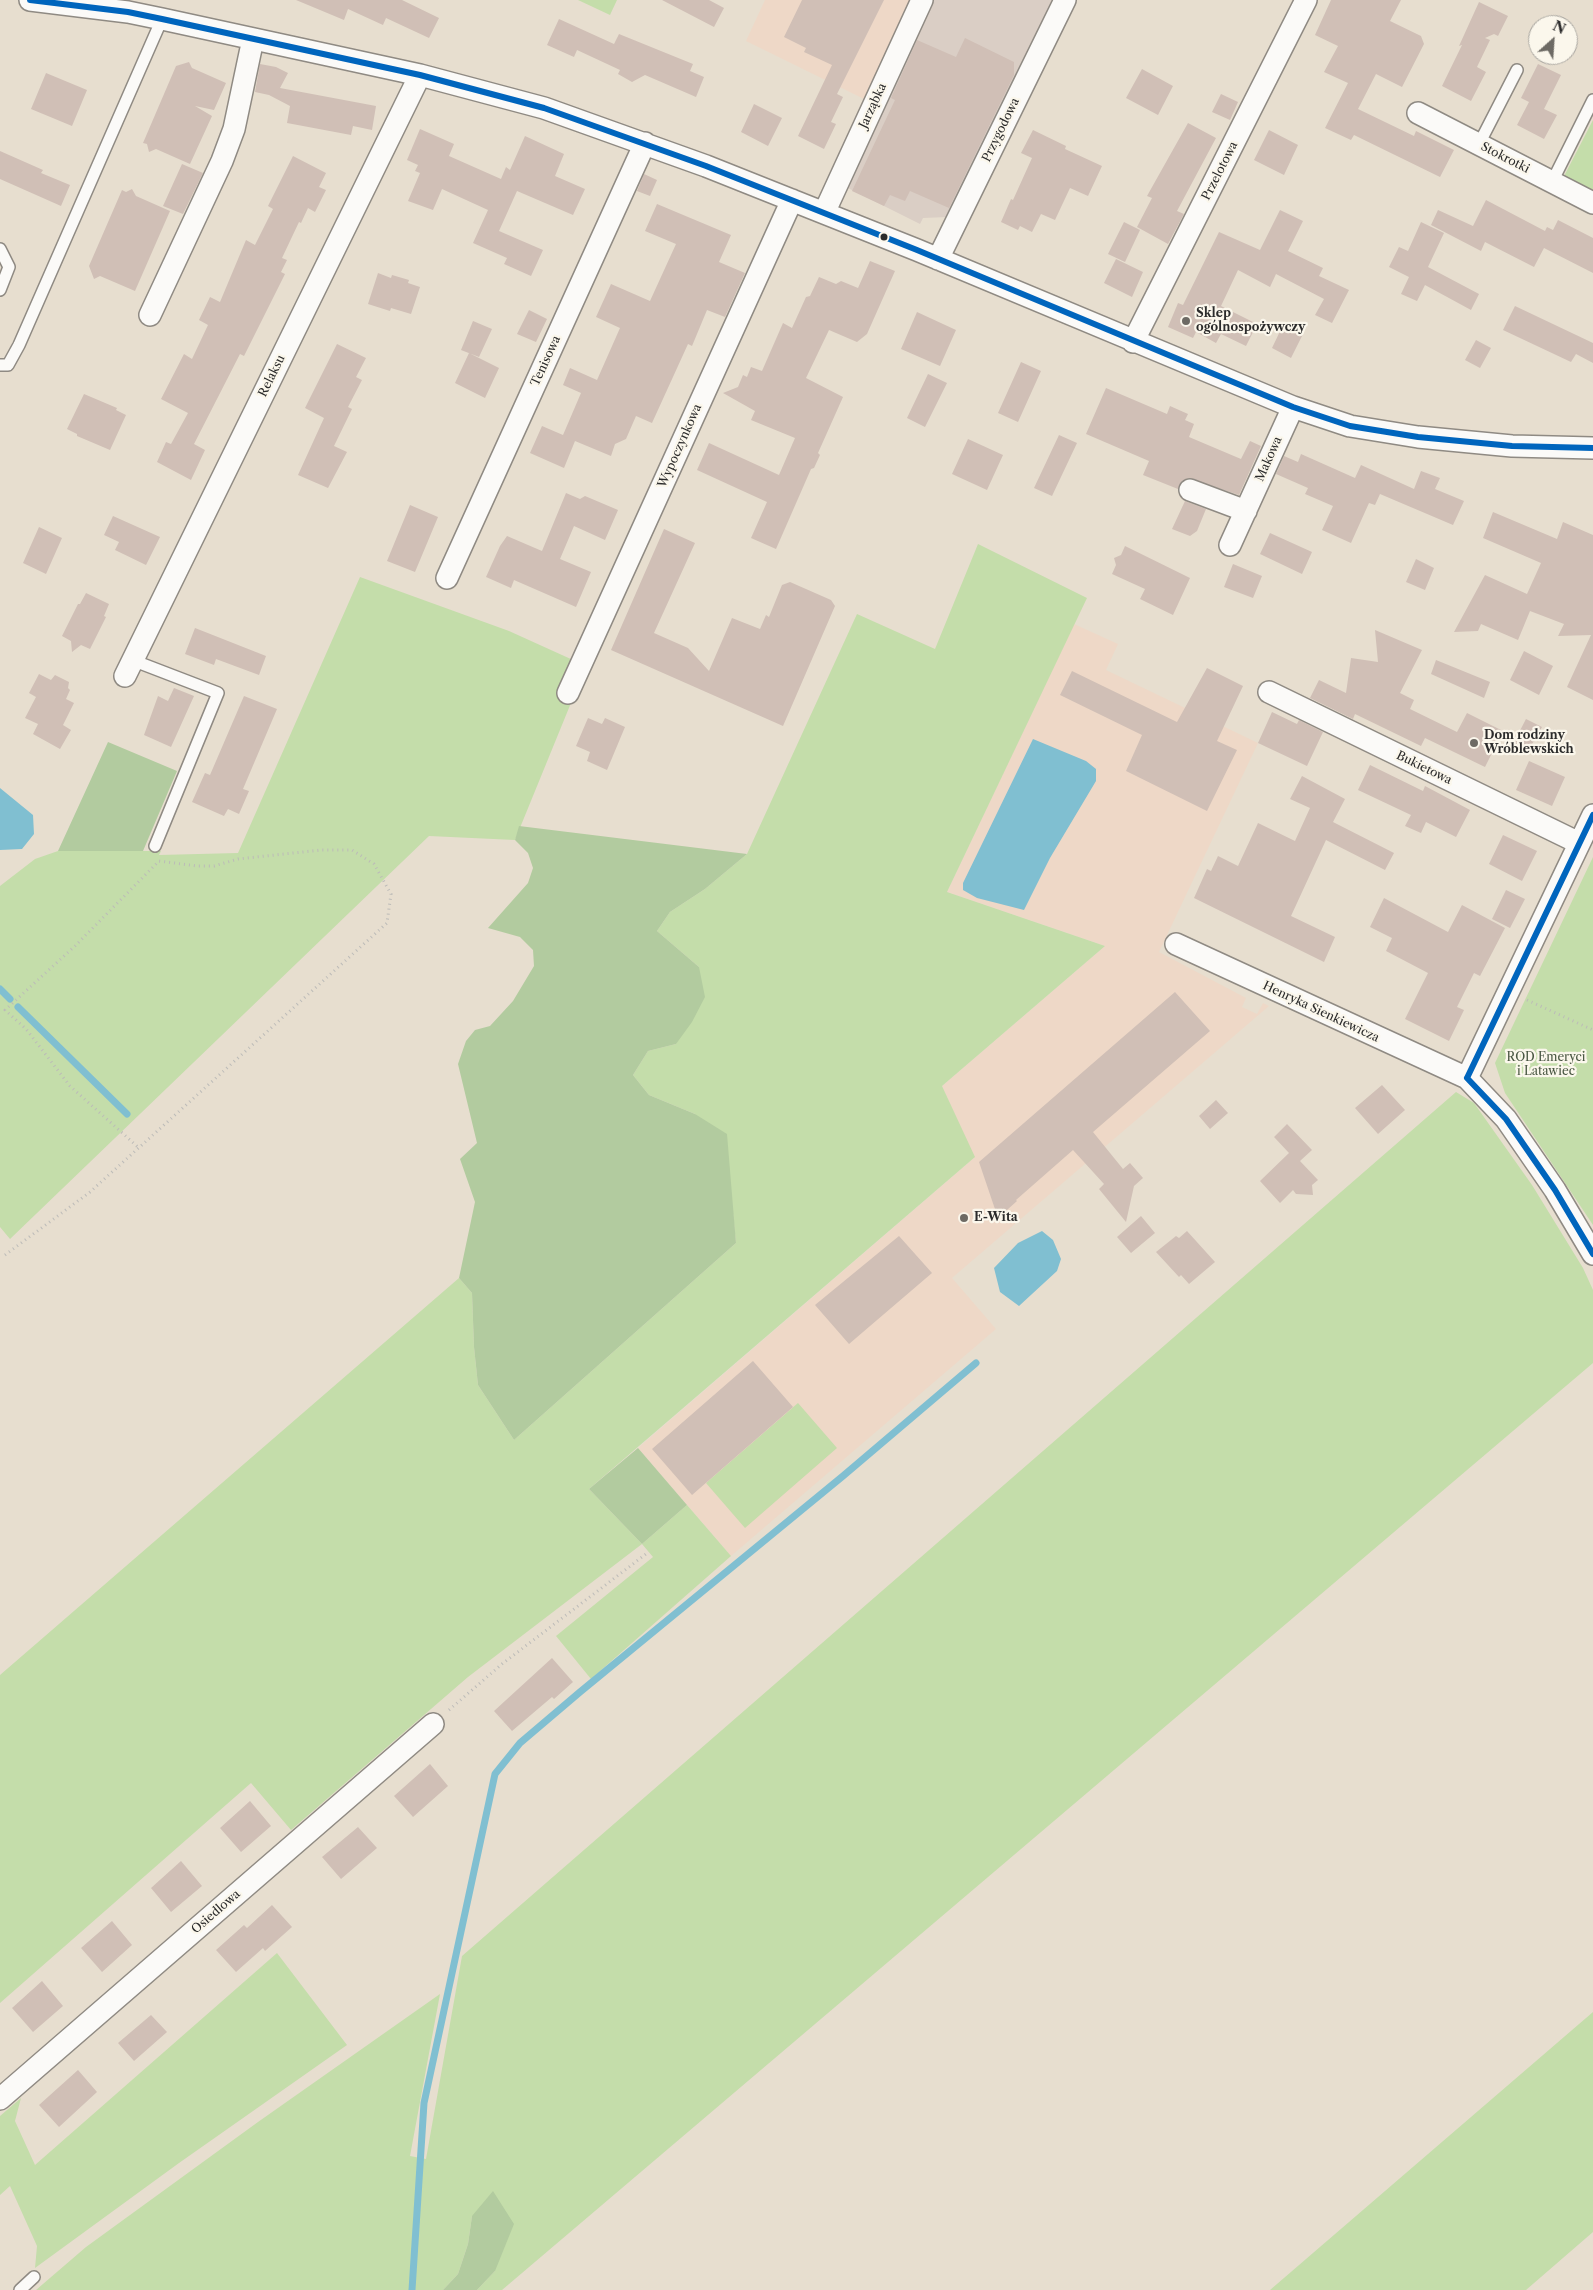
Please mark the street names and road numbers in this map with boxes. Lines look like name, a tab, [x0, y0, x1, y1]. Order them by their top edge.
street label: Jarząbka	[856, 81, 890, 131]
street label: Przygodowa	[979, 96, 1023, 164]
street label: Przelotowa	[1199, 139, 1241, 203]
street label: Stokrotki	[1478, 140, 1532, 176]
street label: Tenisowa	[528, 334, 564, 388]
street label: Relaksu	[256, 353, 288, 399]
street label: Wypoczynkowa	[655, 402, 705, 490]
street label: Makowa	[1253, 434, 1285, 484]
street label: Bukietowa	[1394, 748, 1454, 788]
street label: Henryka Sienkiewicza	[1261, 979, 1381, 1045]
street label: Osiedlowa	[189, 1887, 243, 1937]

